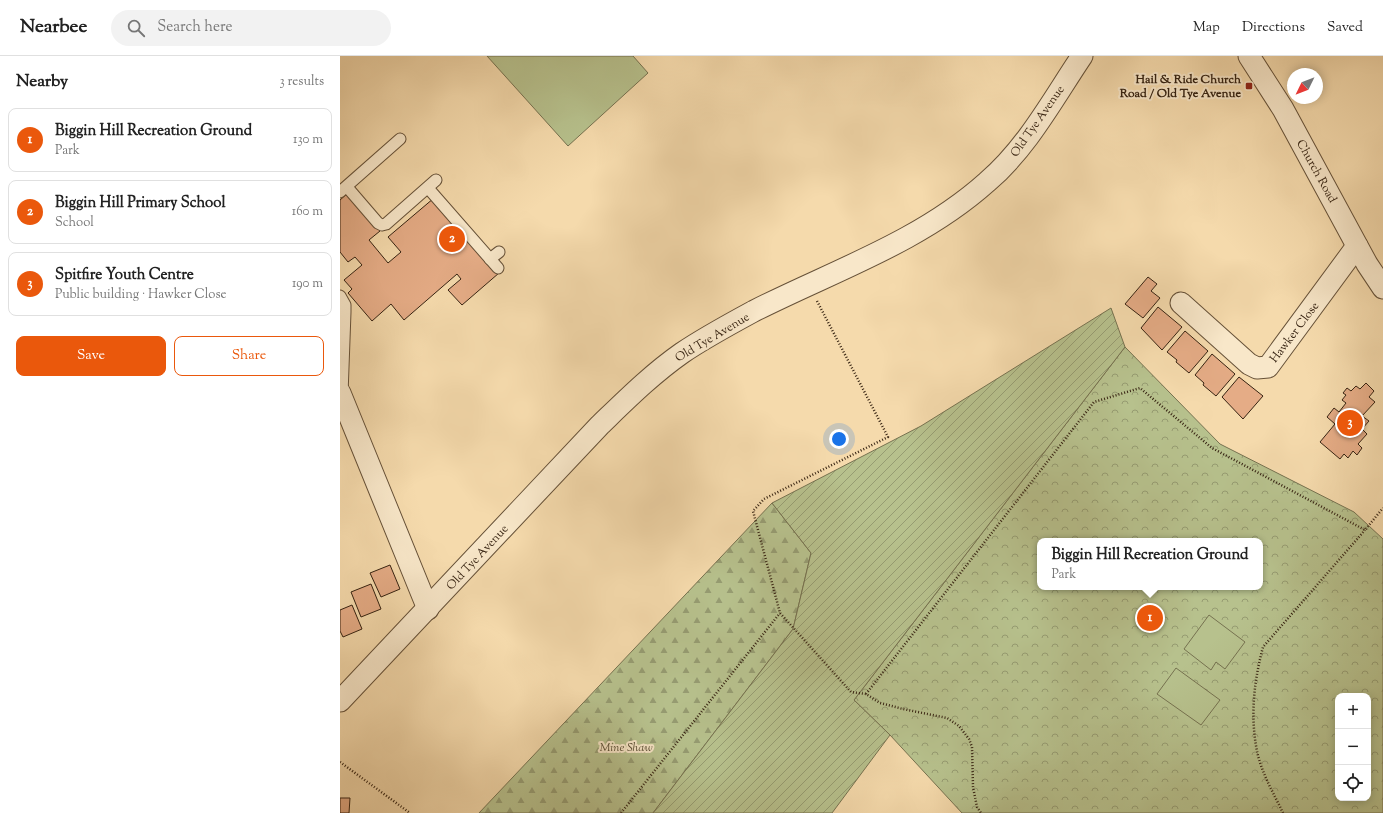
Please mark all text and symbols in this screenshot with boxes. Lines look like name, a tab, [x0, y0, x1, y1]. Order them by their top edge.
search box	[111, 10, 391, 46]
text: Nearbee	[20, 14, 87, 41]
icon: search	[125, 17, 147, 39]
text: Search here	[157, 17, 233, 38]
text: Map	[1193, 18, 1220, 38]
text: Directions	[1242, 18, 1305, 38]
text: Saved	[1327, 18, 1363, 38]
north arrow	[1287, 68, 1323, 104]
text: Nearby	[16, 70, 68, 94]
place label: Hail & Ride Church Road / Old Tye Avenue	[1119, 71, 1242, 103]
text: 3 results	[279, 73, 324, 91]
marker: Hail & Ride Church Road / Old Tye Avenue	[1244, 81, 1254, 91]
street label: Old Tye Avenue	[1006, 82, 1070, 161]
text: Biggin Hill Recreation Ground	[55, 121, 252, 142]
text: 1	[28, 131, 32, 149]
text: 130 m	[293, 131, 323, 149]
street label: Church Road	[1291, 137, 1341, 207]
text: Park	[55, 142, 80, 160]
text: Biggin Hill Primary School	[55, 193, 226, 214]
text: 2	[27, 203, 33, 221]
text: 160 m	[292, 203, 323, 221]
text: School	[55, 214, 94, 232]
pin: 2	[439, 224, 465, 254]
text: Spitfire Youth Centre	[55, 265, 194, 286]
text: 3	[27, 275, 33, 293]
text: 190 m	[292, 275, 323, 293]
text: Public building · Hawker Close	[55, 286, 227, 304]
street label: Hawker Close	[1266, 298, 1324, 367]
street label: Old Tye Avenue	[672, 308, 754, 367]
button: Save	[16, 336, 166, 376]
button: Share	[174, 336, 324, 376]
pin: 3	[1337, 408, 1363, 438]
your location	[829, 429, 849, 449]
street label: Old Tye Avenue	[442, 520, 513, 595]
popup	[1037, 538, 1263, 590]
text: Biggin Hill Recreation Ground	[1051, 545, 1249, 566]
text: Park	[1051, 566, 1076, 584]
pin: 1	[1137, 603, 1163, 633]
map controls	[1335, 693, 1371, 801]
button: +	[1335, 693, 1371, 729]
button: −	[1335, 729, 1371, 765]
park label: Mine Shaw	[599, 739, 653, 757]
button: locate	[1335, 765, 1371, 801]

